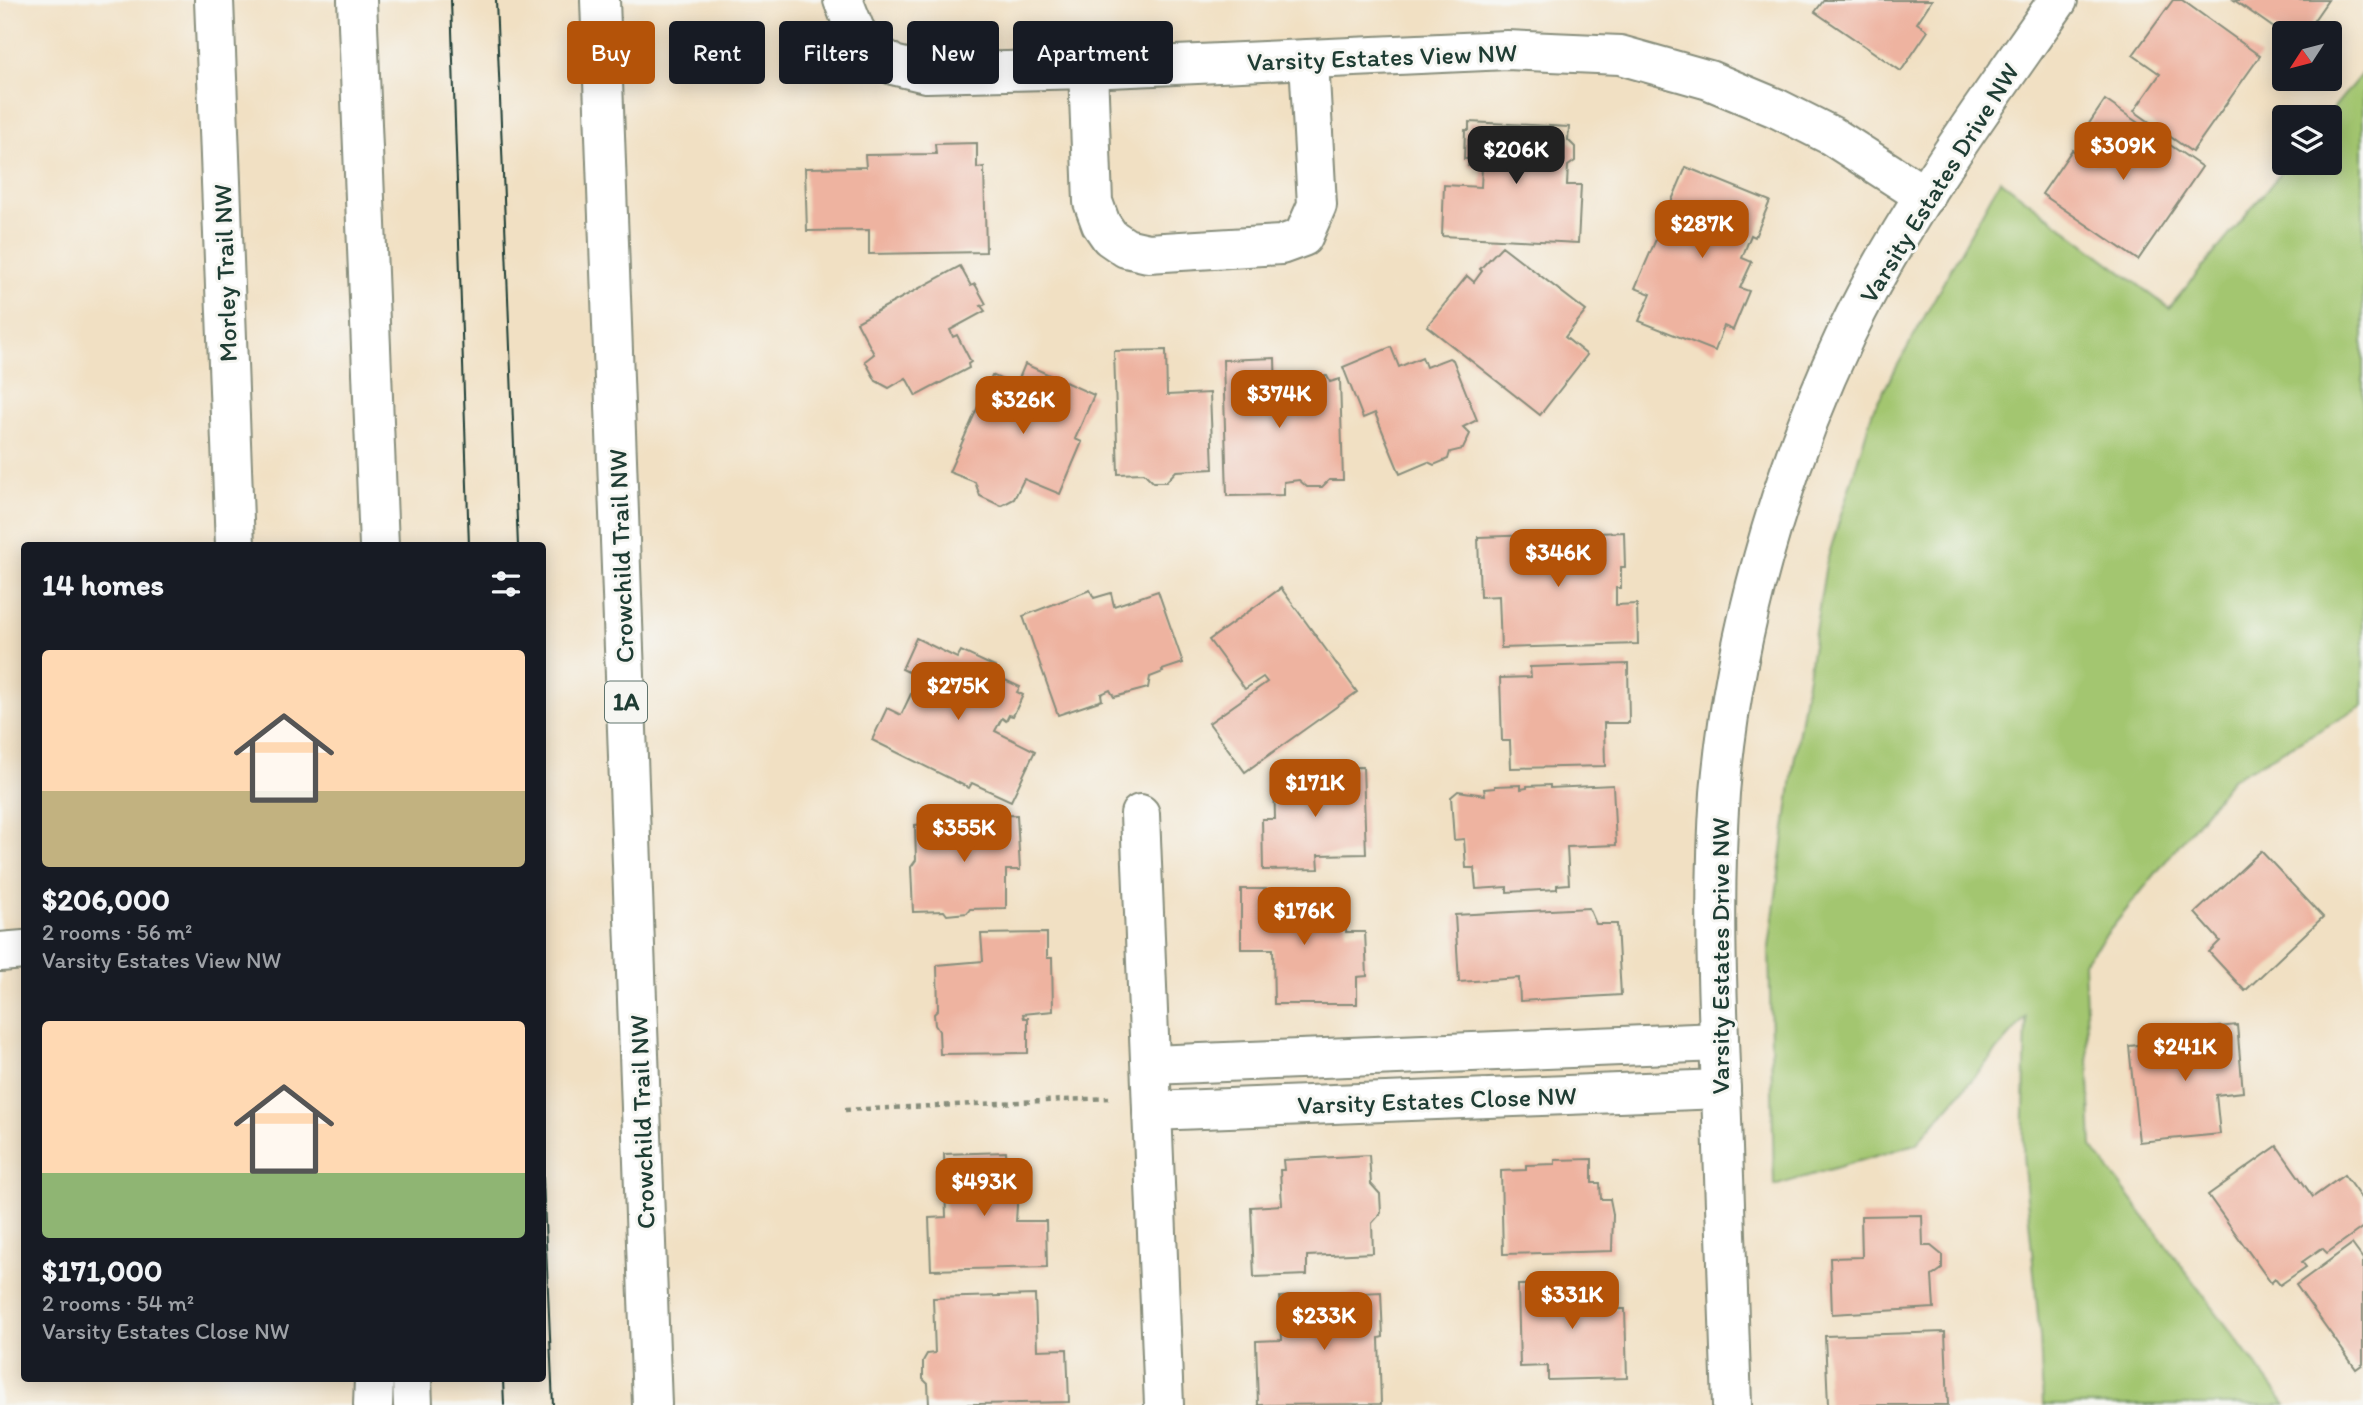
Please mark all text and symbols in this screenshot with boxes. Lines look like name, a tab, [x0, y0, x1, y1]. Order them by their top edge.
chip: Buy	[567, 21, 655, 84]
chip: Rent	[669, 21, 765, 84]
chip: Filters	[779, 21, 893, 84]
chip: New	[907, 21, 999, 84]
chip: Apartment	[1013, 21, 1173, 84]
north arrow	[2272, 21, 2342, 91]
map controls	[2272, 21, 2342, 175]
street label: Varsity Estates View NW	[1246, 36, 1518, 78]
street label: Varsity Estates Drive NW	[1852, 57, 2026, 309]
button: layers	[2272, 105, 2342, 175]
pin: $309K	[2074, 122, 2172, 182]
pin: $206K	[1467, 127, 1565, 186]
text: $309K	[2090, 131, 2156, 159]
text: $206K	[1484, 135, 1548, 163]
street label: Morley Trail NW	[206, 183, 244, 363]
pin: $287K	[1653, 201, 1751, 260]
text: $287K	[1671, 209, 1733, 237]
pin: $374K	[1230, 370, 1328, 430]
pin: $326K	[974, 376, 1072, 436]
text: $374K	[1247, 379, 1311, 407]
text: $326K	[991, 385, 1055, 413]
street label: Crowchild Trail NW	[601, 448, 641, 664]
pin: $346K	[1509, 530, 1607, 589]
text: $346K	[1526, 538, 1590, 566]
icon: filters	[487, 565, 525, 603]
text: 14 homes	[42, 566, 164, 603]
pin: $275K	[909, 662, 1007, 722]
text: $275K	[927, 671, 989, 699]
road number: 1A	[605, 682, 647, 722]
icon: home	[221, 695, 347, 821]
pin: $171K	[1266, 760, 1364, 819]
text: $171K	[1285, 768, 1345, 796]
pin: $355K	[915, 804, 1013, 864]
text: $355K	[932, 813, 996, 841]
street label: Varsity Estates Drive NW	[1704, 817, 1736, 1095]
text: $206,000	[42, 881, 170, 918]
pin: $176K	[1255, 888, 1353, 947]
text: $176K	[1274, 896, 1334, 924]
text: 2 rooms · 56 m²	[42, 918, 193, 946]
text: Varsity Estates View NW	[42, 946, 281, 974]
street label: Crowchild Trail NW	[622, 1014, 662, 1230]
pin: $241K	[2136, 1024, 2234, 1083]
text: $241K	[2154, 1032, 2216, 1060]
icon: home	[221, 1066, 347, 1192]
street label: Varsity Estates Close NW	[1297, 1079, 1577, 1121]
pin: $493K	[935, 1158, 1033, 1218]
text: $493K	[952, 1167, 1016, 1195]
text: $171,000	[42, 1252, 162, 1289]
pin: $331K	[1523, 1272, 1621, 1331]
text: $331K	[1541, 1280, 1603, 1308]
text: 2 rooms · 54 m²	[42, 1289, 194, 1317]
pin: $233K	[1275, 1292, 1373, 1352]
text: $233K	[1292, 1301, 1356, 1329]
text: Varsity Estates Close NW	[42, 1317, 289, 1345]

